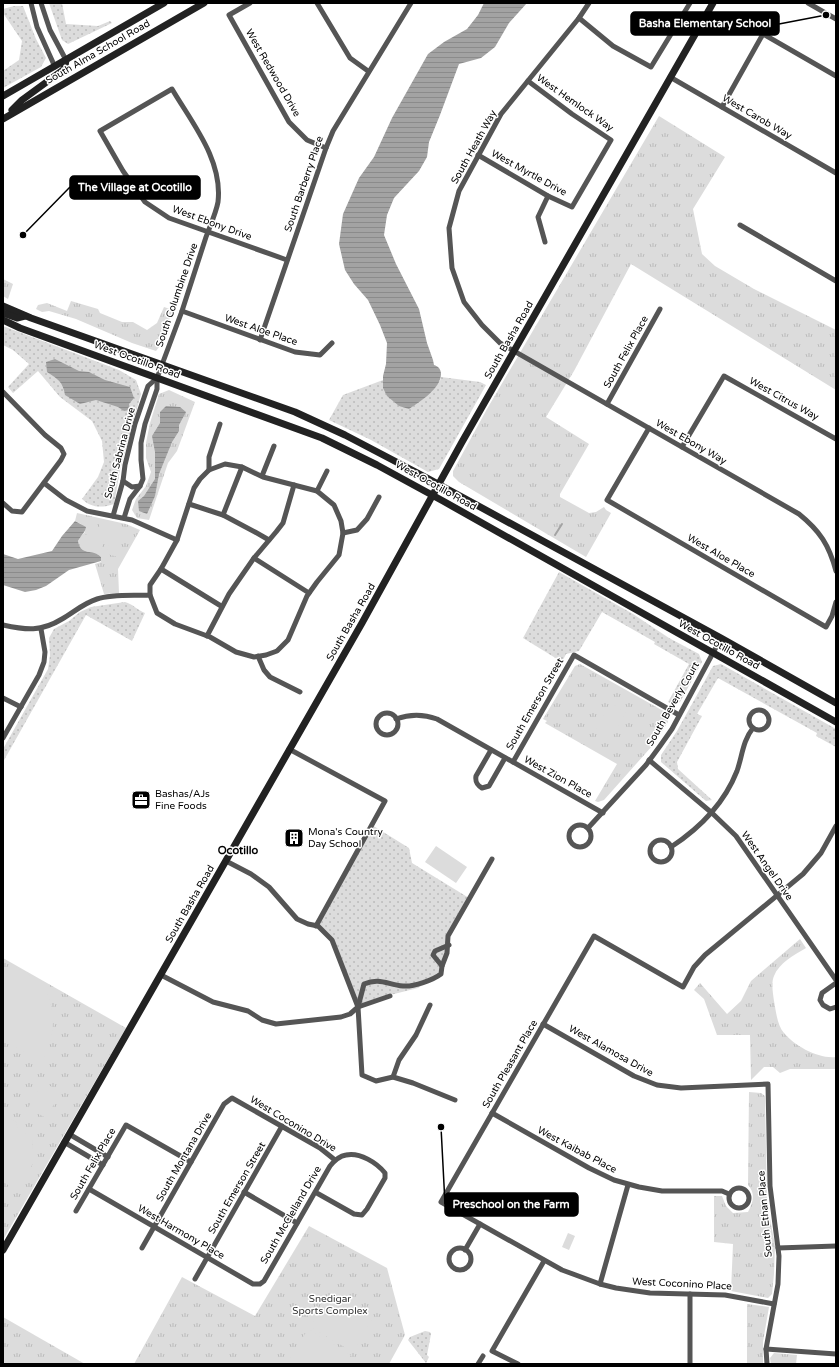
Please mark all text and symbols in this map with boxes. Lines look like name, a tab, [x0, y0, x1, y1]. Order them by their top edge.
callout: Basha Elementary School	[631, 12, 779, 35]
street label: South Alma School Road	[44, 17, 152, 87]
text: Basha Elementary School	[639, 17, 772, 31]
street label: West Redwood Drive	[243, 27, 303, 119]
street label: West Hemlock Way	[534, 72, 616, 134]
street label: West Carob Way	[720, 92, 794, 142]
street label: South Heath Way	[449, 107, 500, 186]
street label: South Barberry Place	[282, 134, 326, 233]
street label: West Myrtle Drive	[489, 147, 569, 199]
callout: The Village at Ocotillo	[70, 176, 200, 199]
text: The Village at Ocotillo	[77, 181, 192, 195]
street label: West Ebony Drive	[171, 203, 254, 243]
street label: South Columbine Drive	[154, 241, 201, 349]
street label: South Basha Road	[482, 299, 536, 381]
street label: West Aloe Place	[223, 312, 299, 348]
street label: South Felix Place	[601, 313, 651, 390]
street label: West Ocotillo Road	[92, 339, 182, 381]
street label: West Citrus Way	[747, 375, 821, 423]
street label: South Sabrina Drive	[102, 406, 138, 500]
street label: West Ebony Way	[653, 417, 729, 467]
street label: West Ocotillo Road	[393, 459, 479, 513]
street label: West Aloe Place	[685, 532, 757, 580]
street label: South Basha Road	[324, 581, 378, 663]
street label: West Ocotillo Road	[676, 618, 762, 672]
street label: South Emerson Street	[504, 656, 566, 752]
street label: South Beverly Court	[644, 660, 702, 748]
street label: West Zion Place	[522, 753, 594, 801]
place label: Bashas/AJs Fine Foods	[155, 788, 210, 812]
office icon: Bashas/AJs Fine Foods	[130, 789, 152, 811]
place label: Mona's Country Day School	[308, 826, 384, 850]
building icon: Mona's Country Day School	[283, 827, 305, 849]
street label: West Angel Drive	[739, 829, 796, 903]
district label: Ocotillo	[218, 844, 258, 857]
street label: South Basha Road	[163, 863, 217, 945]
street label: South Pleasant Place	[480, 1017, 540, 1110]
street label: West Alamosa Drive	[567, 1023, 656, 1079]
street label: West Coconino Drive	[248, 1093, 339, 1155]
street label: South Montana Drive	[154, 1110, 215, 1204]
street label: West Kaibab Place	[535, 1124, 619, 1176]
street label: South Felix Place	[68, 1126, 119, 1202]
street label: South Emerson Street	[206, 1140, 268, 1236]
street label: South McClelland Drive	[258, 1164, 324, 1266]
street label: South Ethan Place	[755, 1170, 775, 1258]
callout: Preschool on the Farm	[445, 1193, 578, 1216]
text: Preschool on the Farm	[453, 1198, 569, 1211]
street label: West Harmony Place	[135, 1202, 227, 1262]
street label: West Coconino Place	[632, 1275, 732, 1293]
park label: Snedigar Sports Complex	[292, 1293, 368, 1317]

